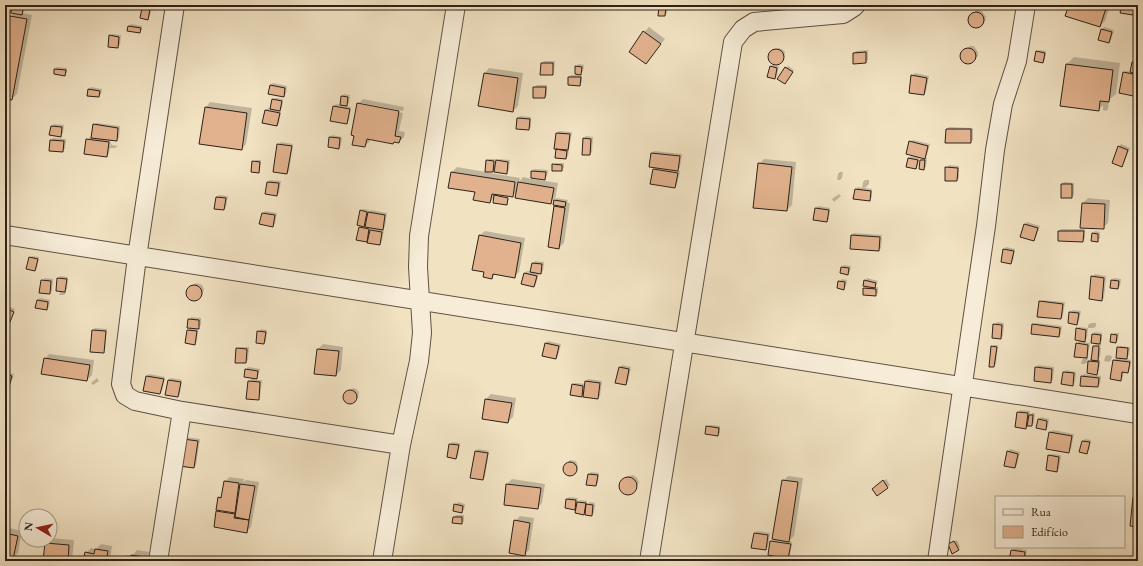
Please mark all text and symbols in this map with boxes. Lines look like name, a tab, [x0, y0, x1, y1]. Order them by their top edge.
legend	[995, 496, 1125, 548]
text: Rua	[1031, 504, 1051, 520]
north arrow	[18, 508, 58, 548]
text: N	[21, 521, 36, 532]
text: Edifício	[1031, 524, 1068, 540]

